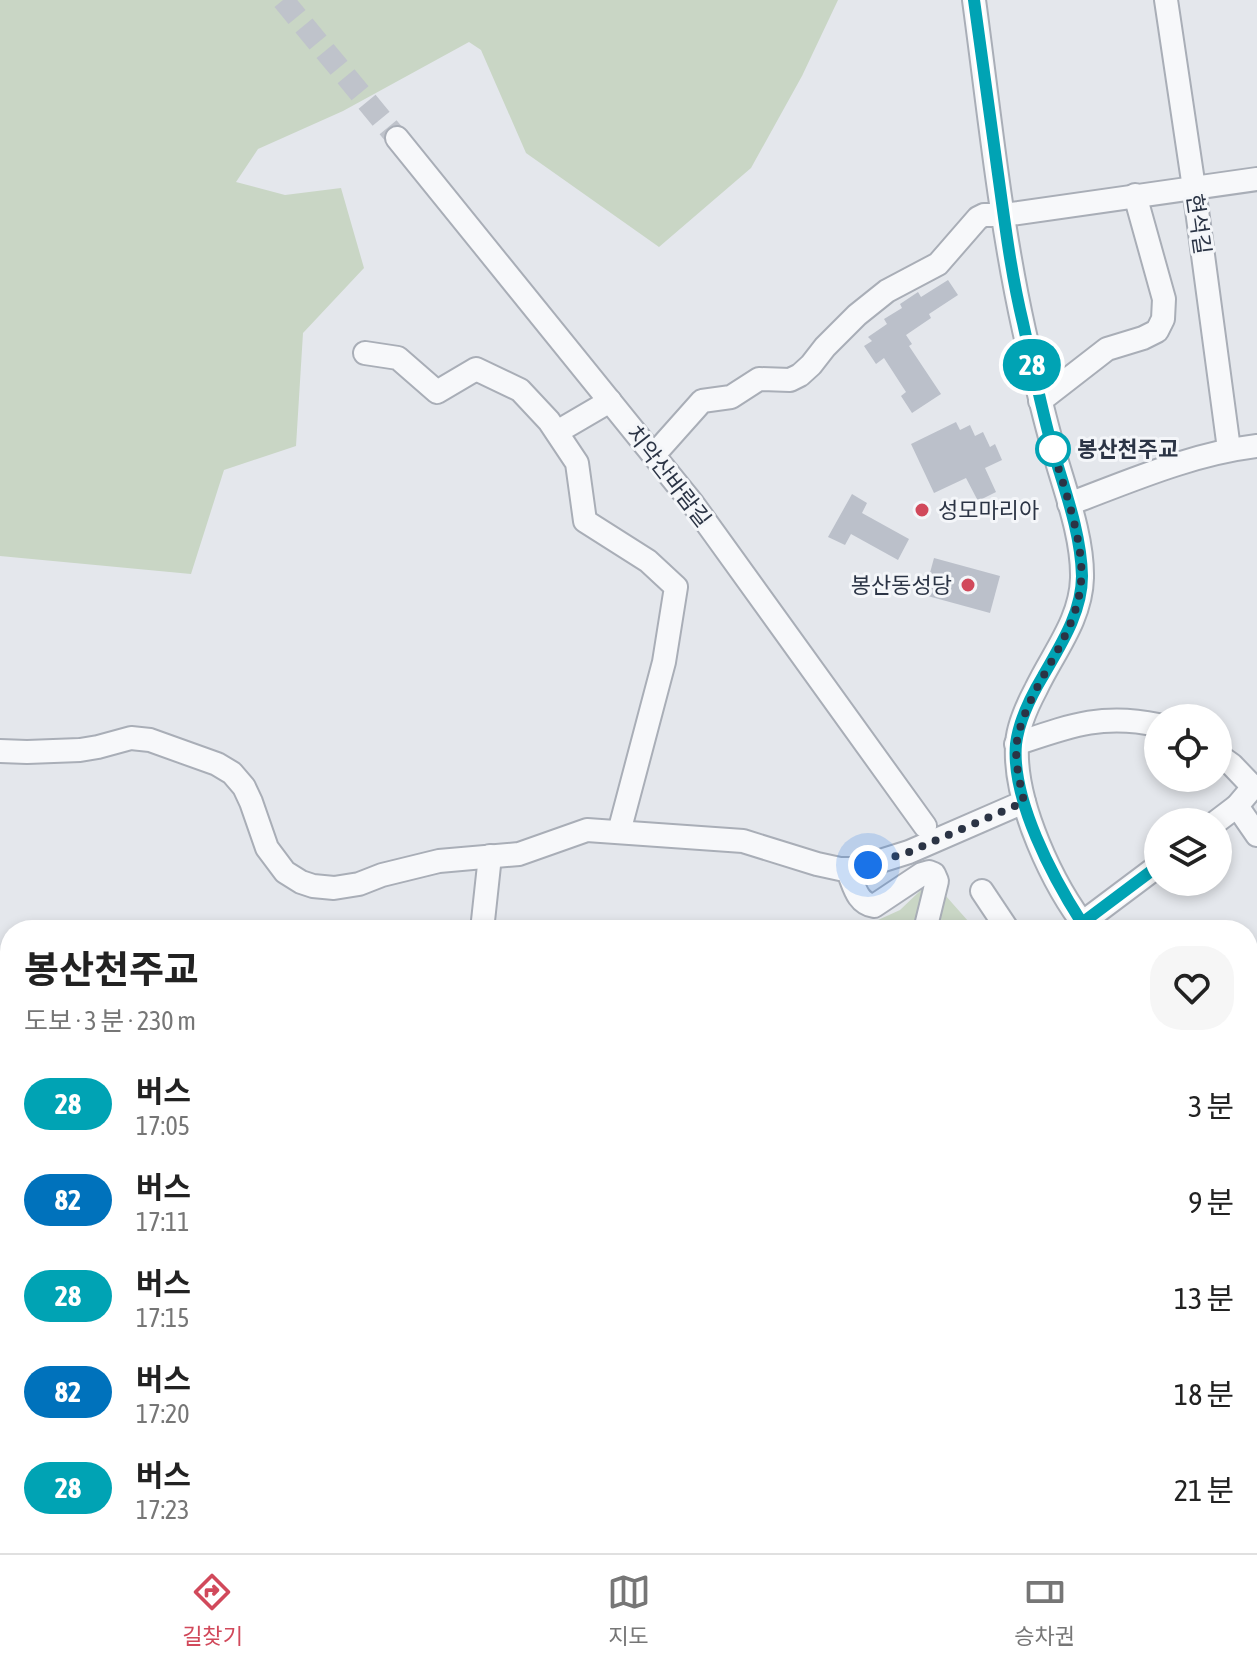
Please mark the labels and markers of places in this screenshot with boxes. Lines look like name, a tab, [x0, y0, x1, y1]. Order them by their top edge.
marker: 봉산천주교	[1036, 432, 1070, 466]
place label: 봉산천주교	[1077, 436, 1178, 462]
place label: 성모마리아	[938, 497, 1039, 523]
marker: 성모마리아	[913, 501, 931, 519]
place label: 봉산동성당	[851, 572, 952, 598]
marker: 봉산동성당	[959, 576, 977, 594]

